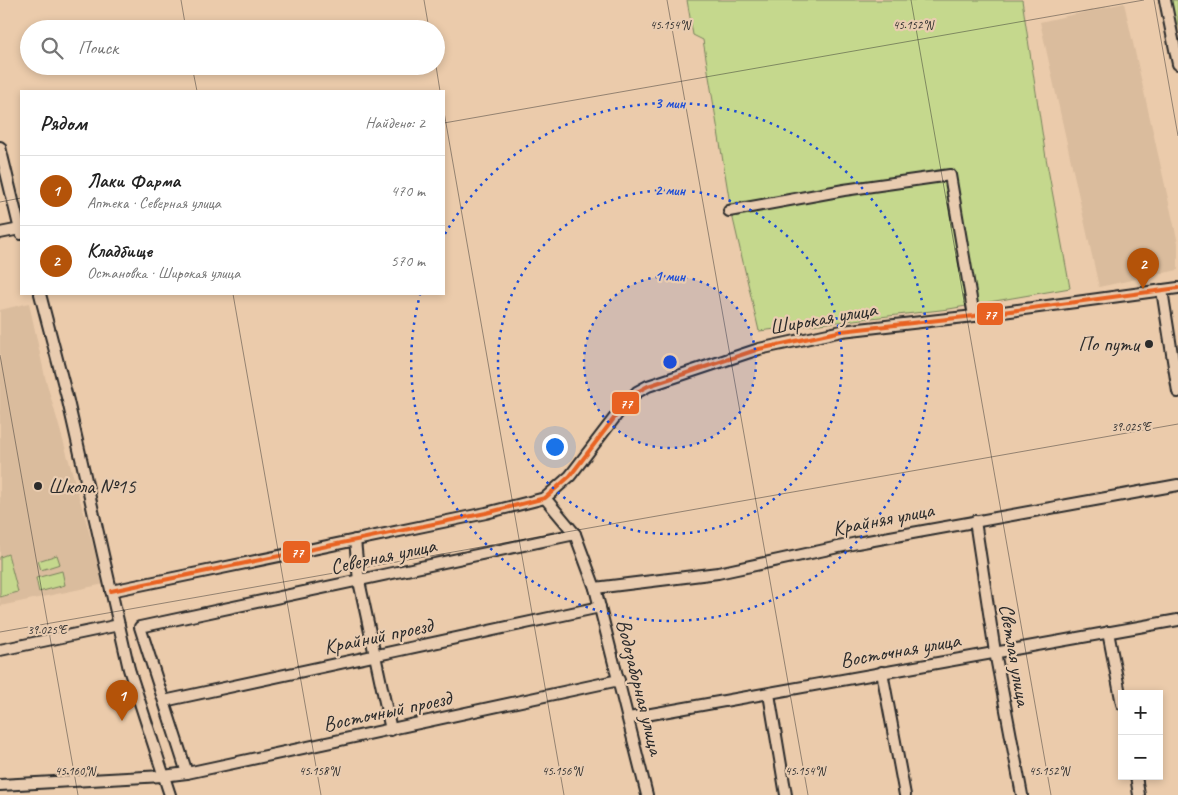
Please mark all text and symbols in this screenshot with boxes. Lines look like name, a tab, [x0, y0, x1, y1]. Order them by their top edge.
text: 45.154°N	[650, 17, 692, 33]
text: 45.152°N	[893, 17, 935, 33]
search box	[20, 20, 445, 75]
icon: search	[38, 34, 66, 62]
text: Поиск	[78, 36, 118, 60]
text: 3 мин	[655, 94, 687, 113]
text: Рядом	[40, 110, 87, 136]
text: Найдено: 2	[365, 113, 425, 133]
text: Лаки Фарма	[87, 169, 180, 193]
text: 1	[52, 181, 60, 201]
text: 470 m	[391, 181, 425, 201]
text: 2 мин	[655, 181, 687, 200]
text: Аптека · Северная улица	[87, 193, 221, 213]
text: Кладбище	[87, 239, 152, 263]
pin: 2	[1127, 248, 1159, 289]
text: 2	[52, 251, 60, 271]
text: 570 m	[391, 251, 425, 271]
text: Остановка · Широкая улица	[87, 263, 240, 283]
text: 1 мин	[655, 267, 687, 286]
street label: Широкая улица	[767, 295, 880, 340]
line badge: 77	[976, 302, 1004, 326]
text: 77	[984, 306, 998, 323]
place label: По пути	[1078, 331, 1142, 357]
marker: По пути	[1143, 338, 1155, 350]
centre of rings	[661, 353, 679, 371]
line badge: 77	[611, 391, 640, 415]
text: 77	[620, 395, 634, 412]
text: 39.025°E	[1111, 419, 1152, 435]
your location	[542, 434, 568, 460]
place label: Школа №15	[48, 473, 137, 499]
marker: Школа №15	[32, 480, 44, 492]
street label: Крайняя улица	[830, 496, 937, 542]
street label: Северная улица	[328, 532, 440, 580]
line badge: 77	[282, 540, 311, 564]
text: 77	[291, 544, 305, 561]
street label: Светлая улица	[993, 602, 1037, 710]
street label: Крайний проезд	[321, 611, 437, 660]
street label: Водозаборная улица	[611, 616, 670, 760]
text: 39.025°E	[27, 622, 68, 638]
street label: Восточная улица	[838, 626, 964, 673]
pin: 1	[106, 680, 138, 721]
street label: Восточный проезд	[321, 684, 456, 737]
map controls	[1118, 690, 1163, 780]
button: +	[1118, 690, 1163, 735]
button: −	[1118, 735, 1163, 780]
text: 45.160°N	[55, 763, 97, 779]
text: 45.158°N	[299, 763, 341, 779]
text: 45.156°N	[542, 763, 584, 779]
text: 45.154°N	[785, 763, 827, 779]
text: 45.152°N	[1029, 763, 1071, 779]

